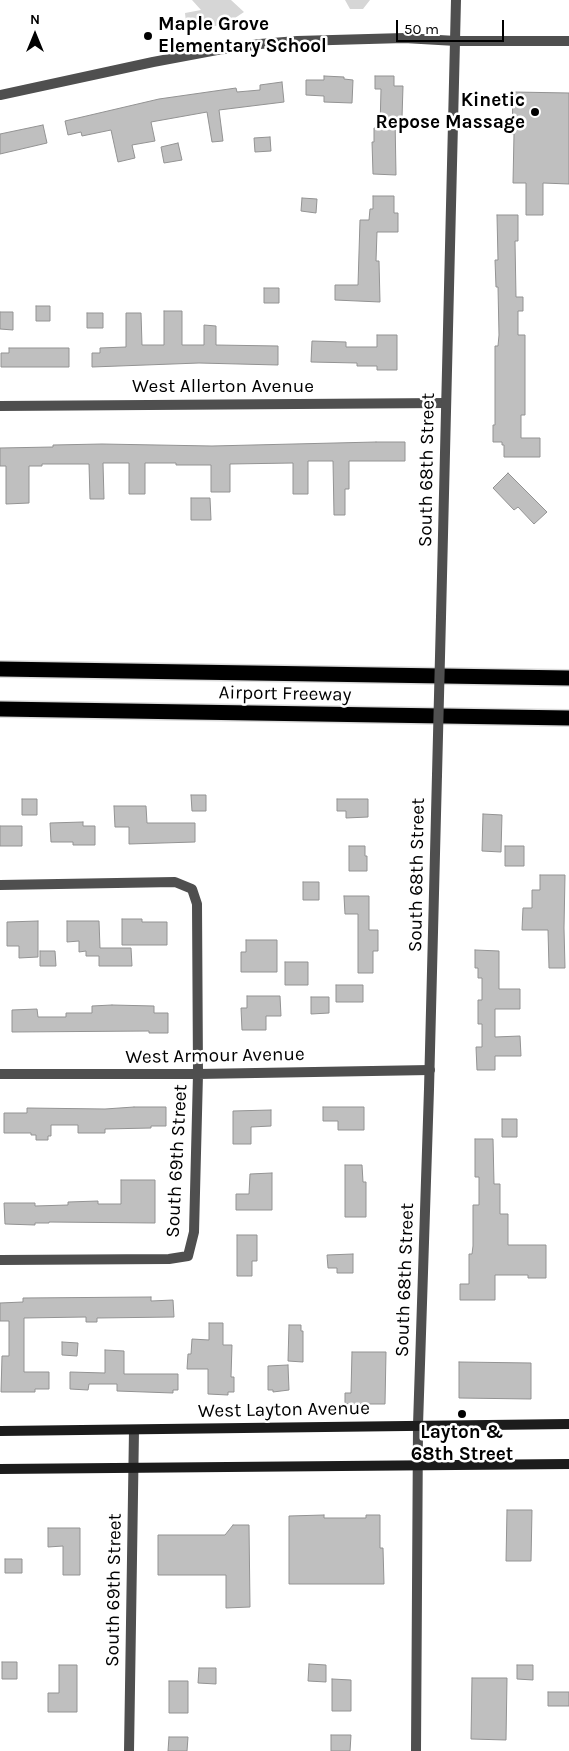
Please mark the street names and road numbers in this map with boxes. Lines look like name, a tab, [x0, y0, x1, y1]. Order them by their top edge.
street label: West Allerton Avenue	[132, 376, 314, 398]
street label: South 68th Street	[414, 393, 440, 547]
street label: Airport Freeway	[218, 681, 352, 707]
street label: South 68th Street	[404, 798, 430, 952]
street label: West Armour Avenue	[125, 1043, 305, 1069]
street label: South 69th Street	[162, 1084, 192, 1238]
street label: South 68th Street	[391, 1202, 419, 1358]
street label: West Layton Avenue	[198, 1397, 370, 1423]
street label: South 69th Street	[101, 1513, 127, 1667]

